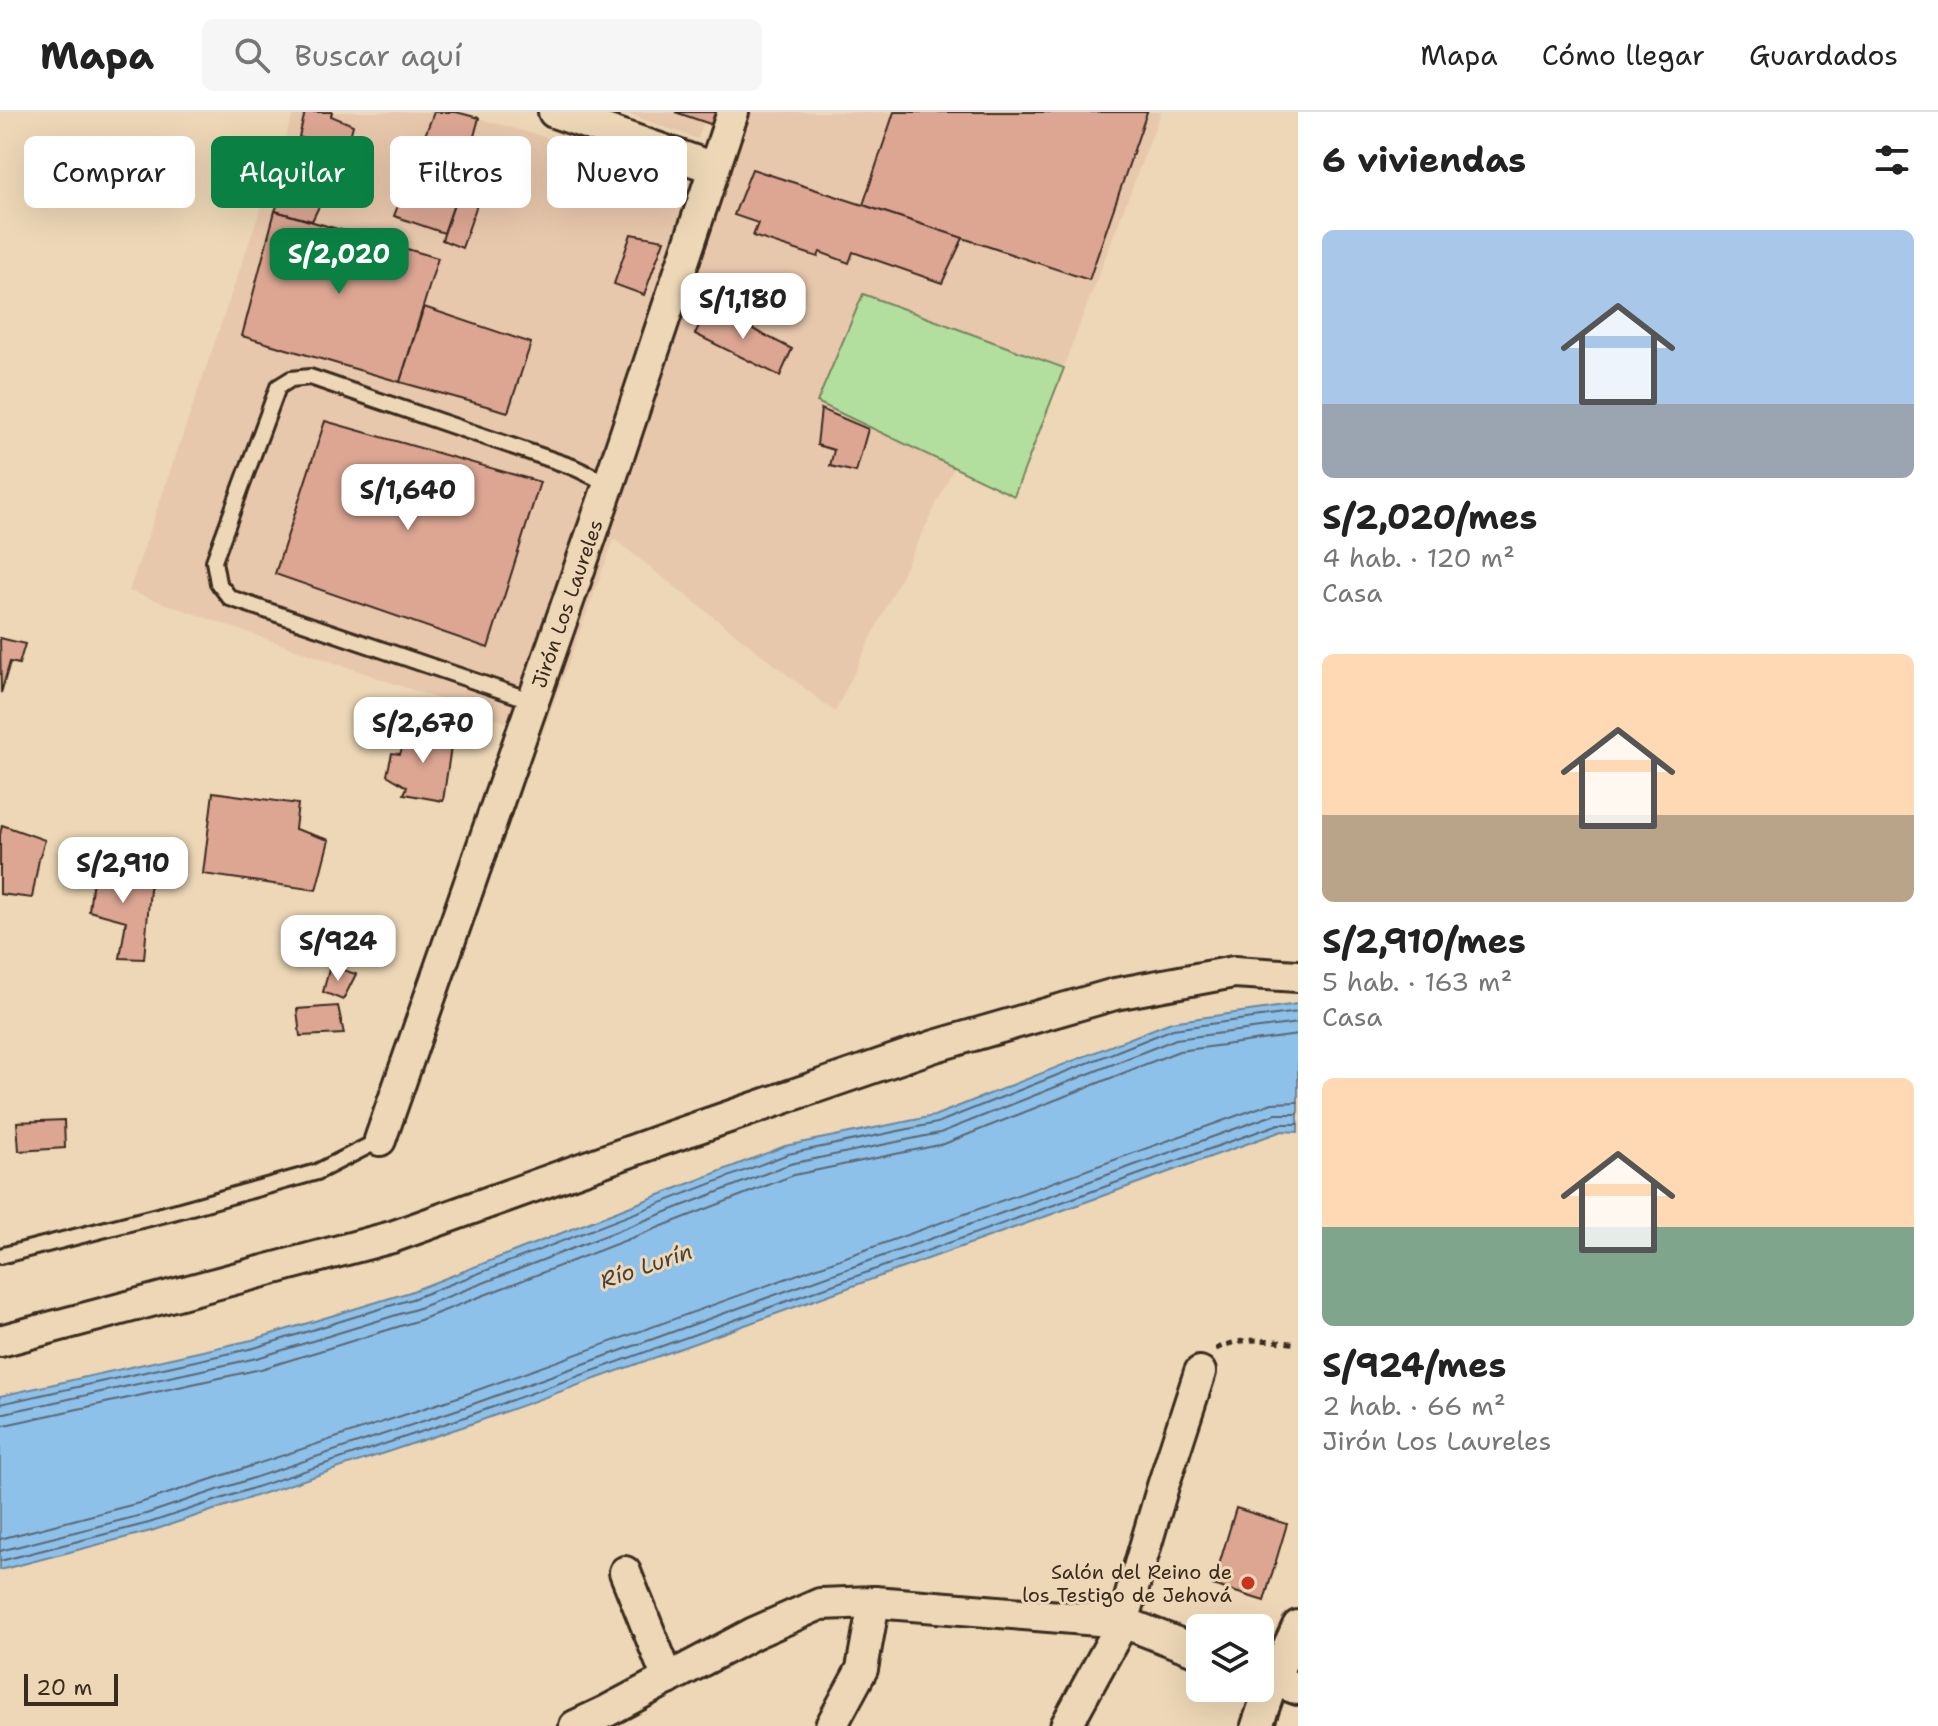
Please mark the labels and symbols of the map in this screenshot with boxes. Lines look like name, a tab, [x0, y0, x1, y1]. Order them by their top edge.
pin: S/2,020	[265, 228, 413, 296]
pin: S/1,180	[669, 273, 817, 341]
pin: S/1,640	[334, 464, 482, 532]
street label: Jirón Los Laureles	[526, 516, 609, 691]
pin: S/2,670	[349, 697, 497, 765]
pin: S/2,910	[49, 837, 197, 905]
pin: S/924	[282, 915, 394, 983]
water label: Río Lurín	[596, 1237, 696, 1295]
place label: Salón del Reino de los Testigo de Jehová	[1022, 1559, 1233, 1608]
marker: Salón del Reino de los Testigo de Jehová	[1239, 1574, 1257, 1592]
scale bar	[24, 1670, 118, 1706]

